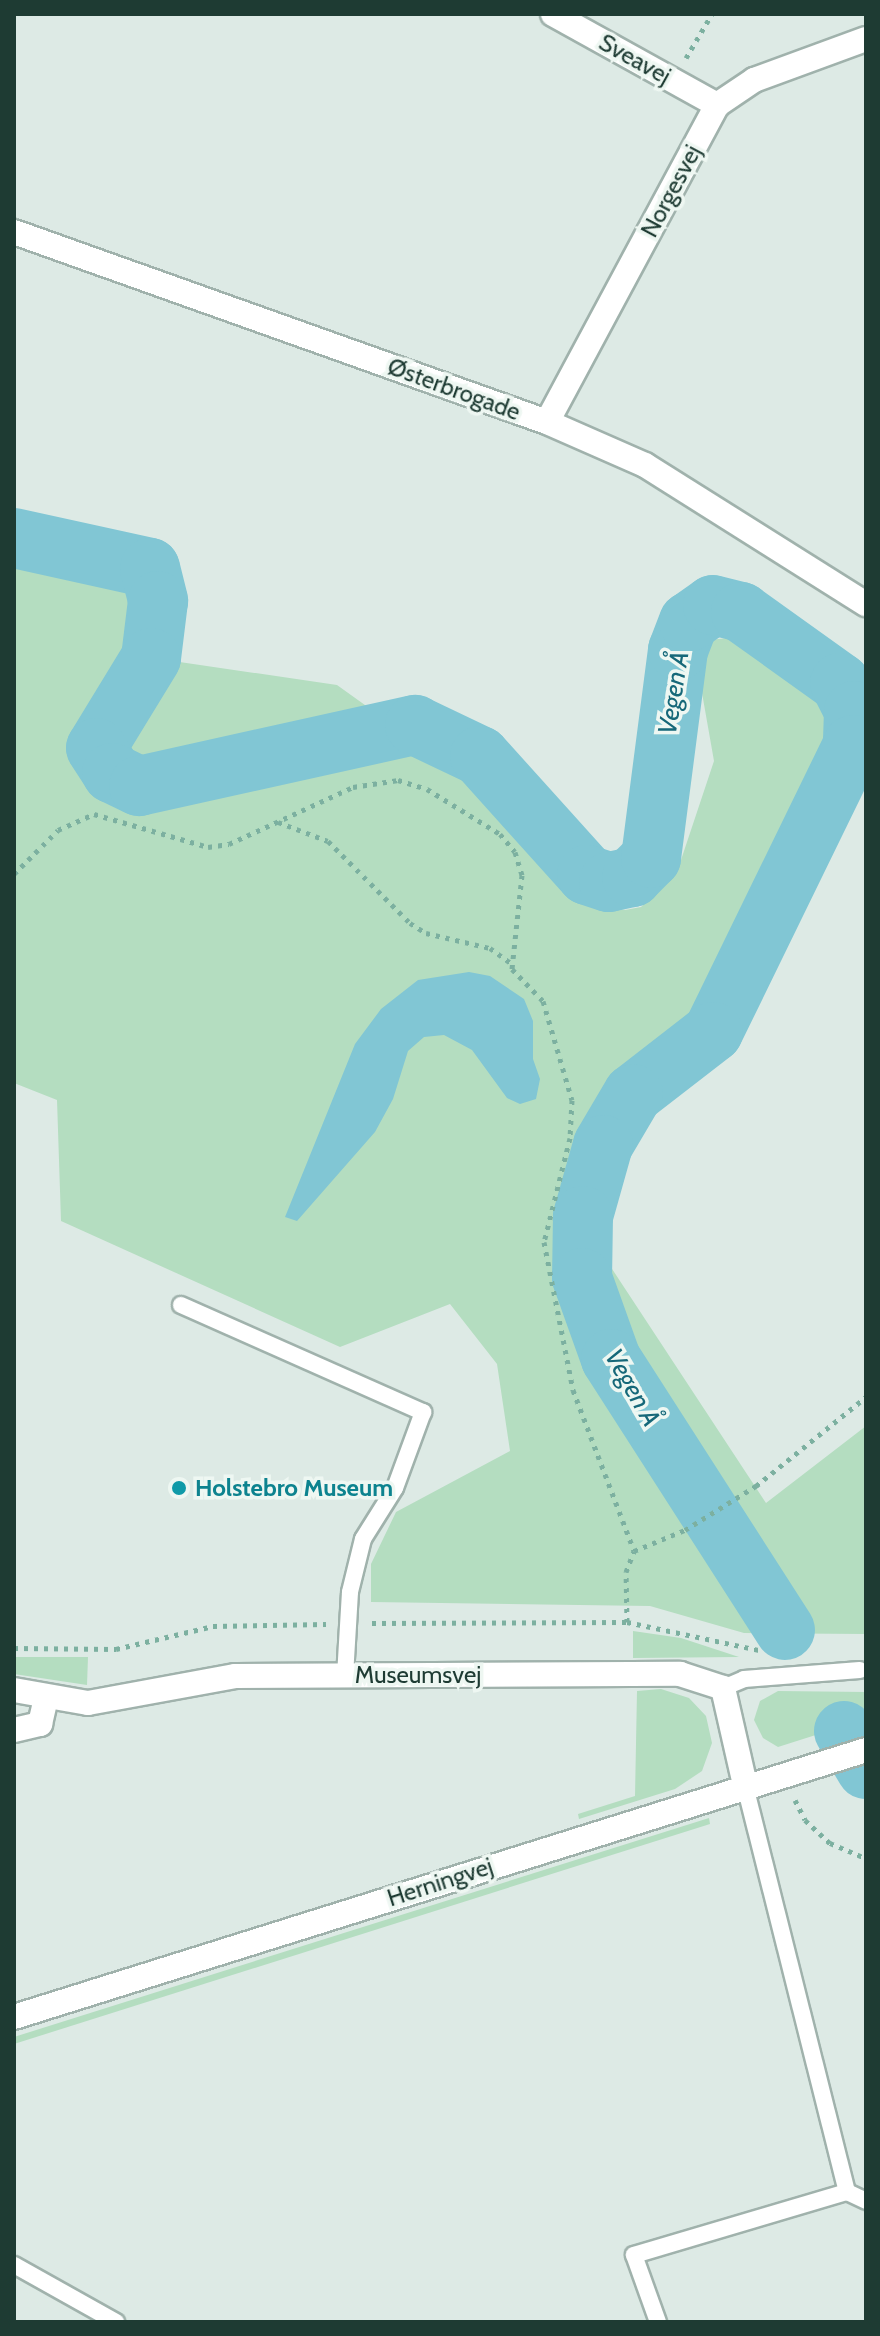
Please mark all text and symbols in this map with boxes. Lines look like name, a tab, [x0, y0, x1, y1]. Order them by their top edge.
street label: Sveavej	[594, 28, 676, 90]
street label: Norgesvej	[635, 140, 707, 242]
street label: Østerbrogade	[384, 352, 524, 426]
water label: Vegen Å	[652, 649, 696, 737]
water label: Vegen Å	[598, 1344, 666, 1432]
place label: Holstebro Museum	[195, 1474, 393, 1502]
marker: Holstebro Museum	[170, 1479, 188, 1497]
street label: Museumsvej	[355, 1661, 481, 1689]
street label: Herningvej	[384, 1851, 496, 1913]

